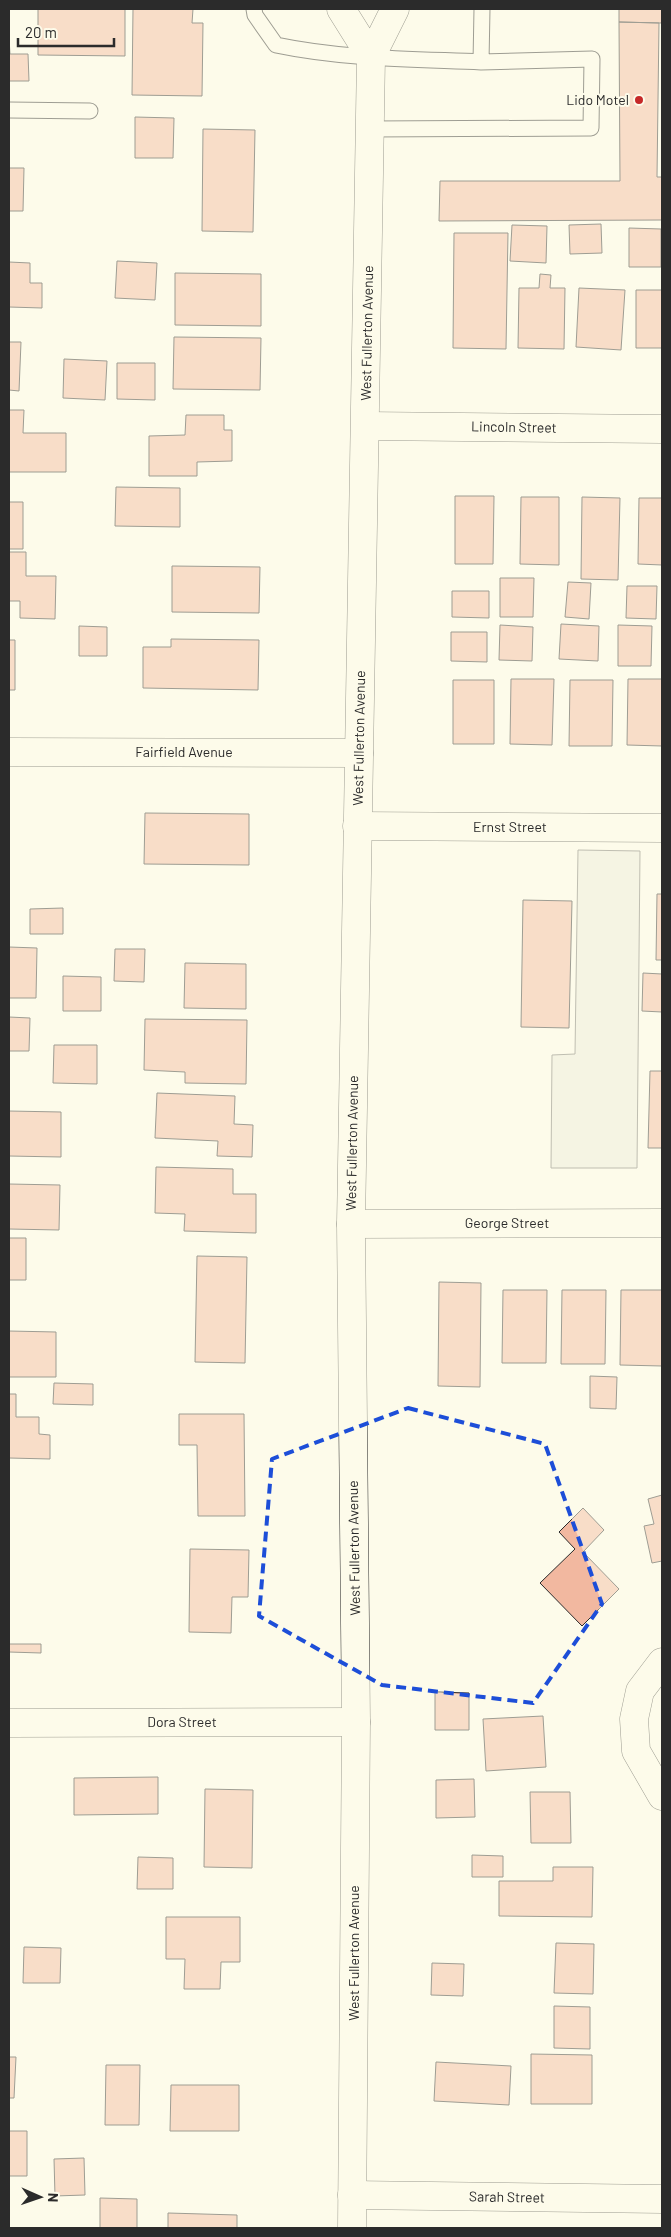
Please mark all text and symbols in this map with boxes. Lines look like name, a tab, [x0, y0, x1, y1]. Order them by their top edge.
scale bar	[18, 15, 114, 47]
text: 20 m	[25, 23, 57, 41]
place label: Lido Motel	[566, 91, 629, 108]
marker: Lido Motel	[633, 94, 645, 106]
street label: West Fullerton Avenue	[357, 265, 376, 401]
street label: Lincoln Street	[471, 417, 557, 436]
street label: West Fullerton Avenue	[349, 670, 368, 806]
street label: Fairfield Avenue	[135, 743, 233, 760]
street label: Ernst Street	[473, 818, 547, 835]
street label: West Fullerton Avenue	[342, 1075, 361, 1211]
street label: George Street	[465, 1214, 549, 1231]
street label: West Fullerton Avenue	[344, 1480, 363, 1616]
street label: Dora Street	[147, 1713, 217, 1730]
street label: West Fullerton Avenue	[345, 1885, 362, 2021]
north arrow	[15, 2172, 65, 2222]
street label: Sarah Street	[469, 2187, 545, 2206]
text: N	[45, 2193, 62, 2202]

